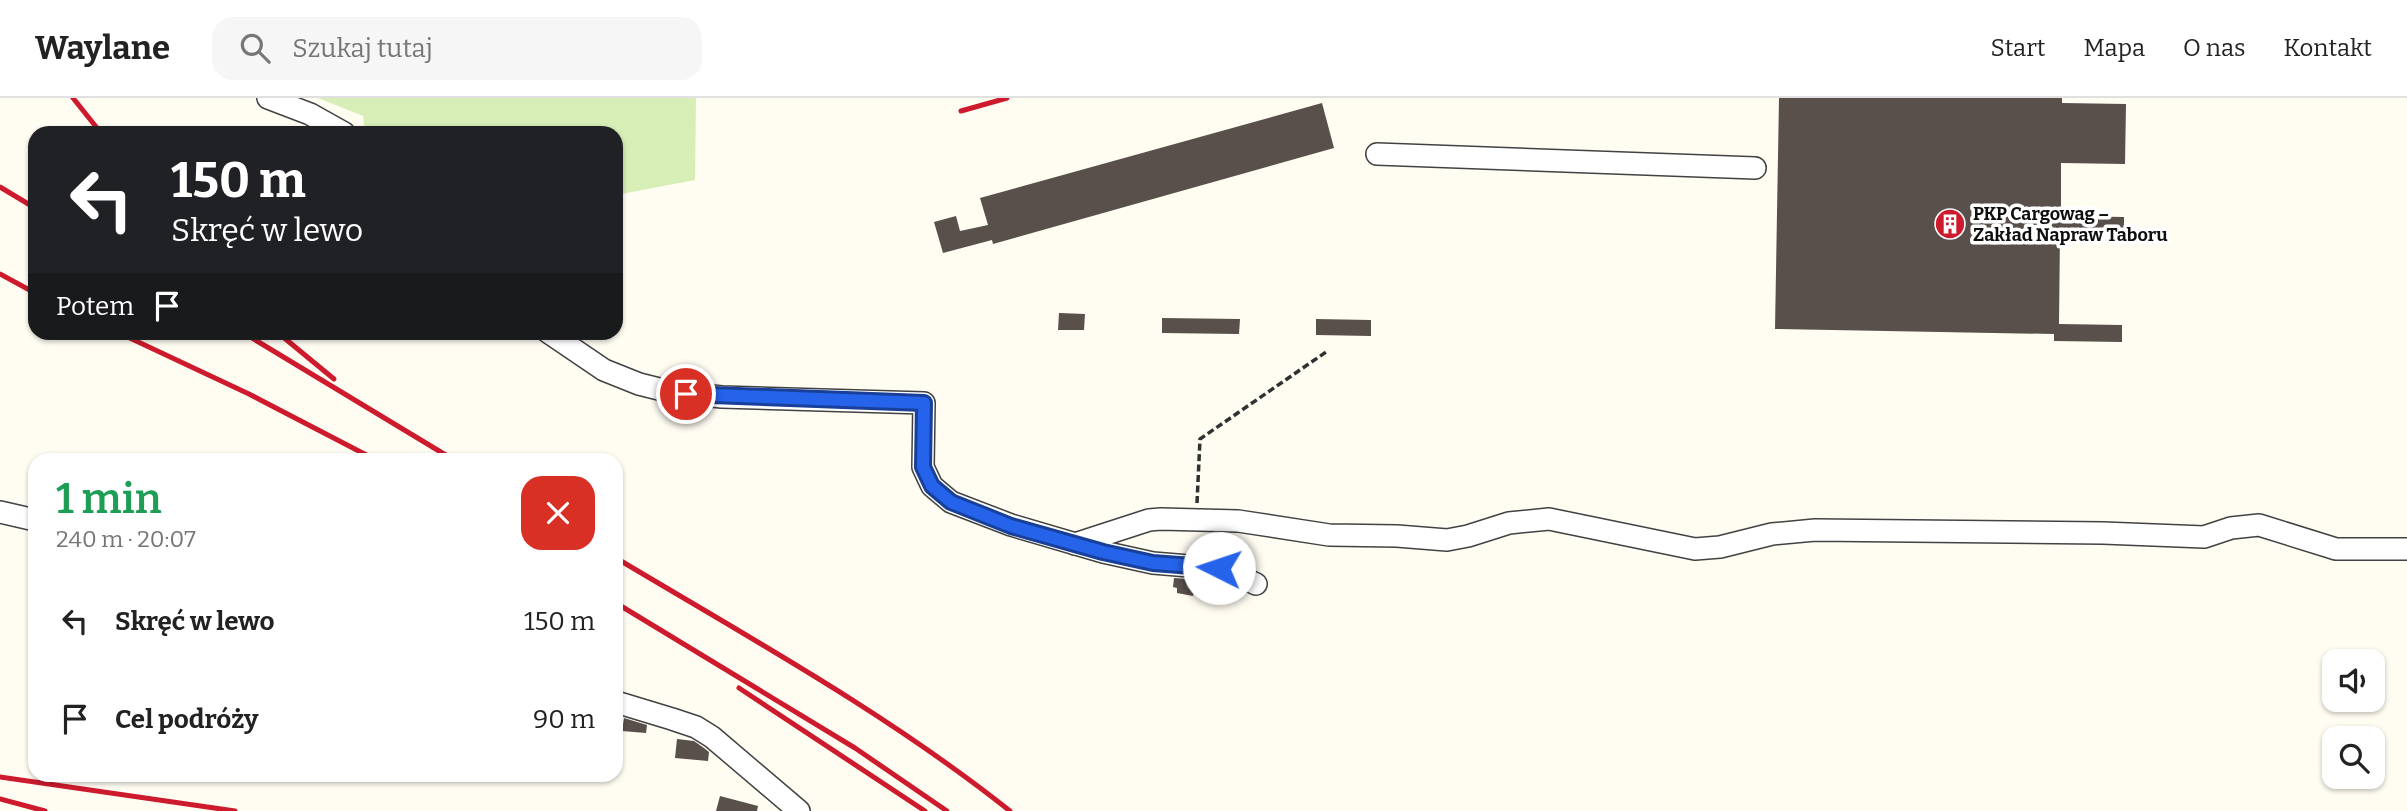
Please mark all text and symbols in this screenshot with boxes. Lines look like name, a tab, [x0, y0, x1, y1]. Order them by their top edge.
search box	[212, 17, 702, 80]
text: Waylane	[35, 28, 170, 68]
icon: search	[236, 29, 274, 67]
text: Szukaj tutaj	[292, 33, 433, 64]
text: Start	[1991, 34, 2046, 62]
text: Mapa	[2084, 34, 2145, 62]
text: O nas	[2183, 34, 2246, 62]
text: Kontakt	[2284, 34, 2372, 62]
text: 150 m	[171, 151, 306, 210]
icon: left	[56, 154, 147, 245]
place label: PKP Cargowag – Zakład Napraw Taboru	[1973, 203, 2168, 246]
building icon: PKP Cargowag – Zakład Napraw Taboru	[1933, 207, 1967, 241]
text: Skręć w lewo	[171, 211, 363, 249]
icon: arrive	[148, 287, 186, 325]
text: Potem	[56, 291, 134, 322]
pin	[656, 364, 716, 424]
icon: arrive	[667, 375, 705, 413]
text: 1 min	[56, 474, 162, 524]
button: close	[521, 476, 595, 550]
text: 240 m · 20:07	[56, 525, 196, 553]
position arrow	[1182, 531, 1256, 605]
icon: left	[56, 602, 94, 640]
text: Skręć w lewo	[115, 606, 275, 637]
text: 150 m	[524, 606, 595, 637]
map controls	[2322, 649, 2385, 789]
button: sound	[2322, 649, 2385, 712]
icon: arrive	[56, 700, 94, 738]
text: Cel podróży	[115, 704, 258, 735]
text: 90 m	[533, 704, 595, 735]
button: search	[2322, 726, 2385, 789]

